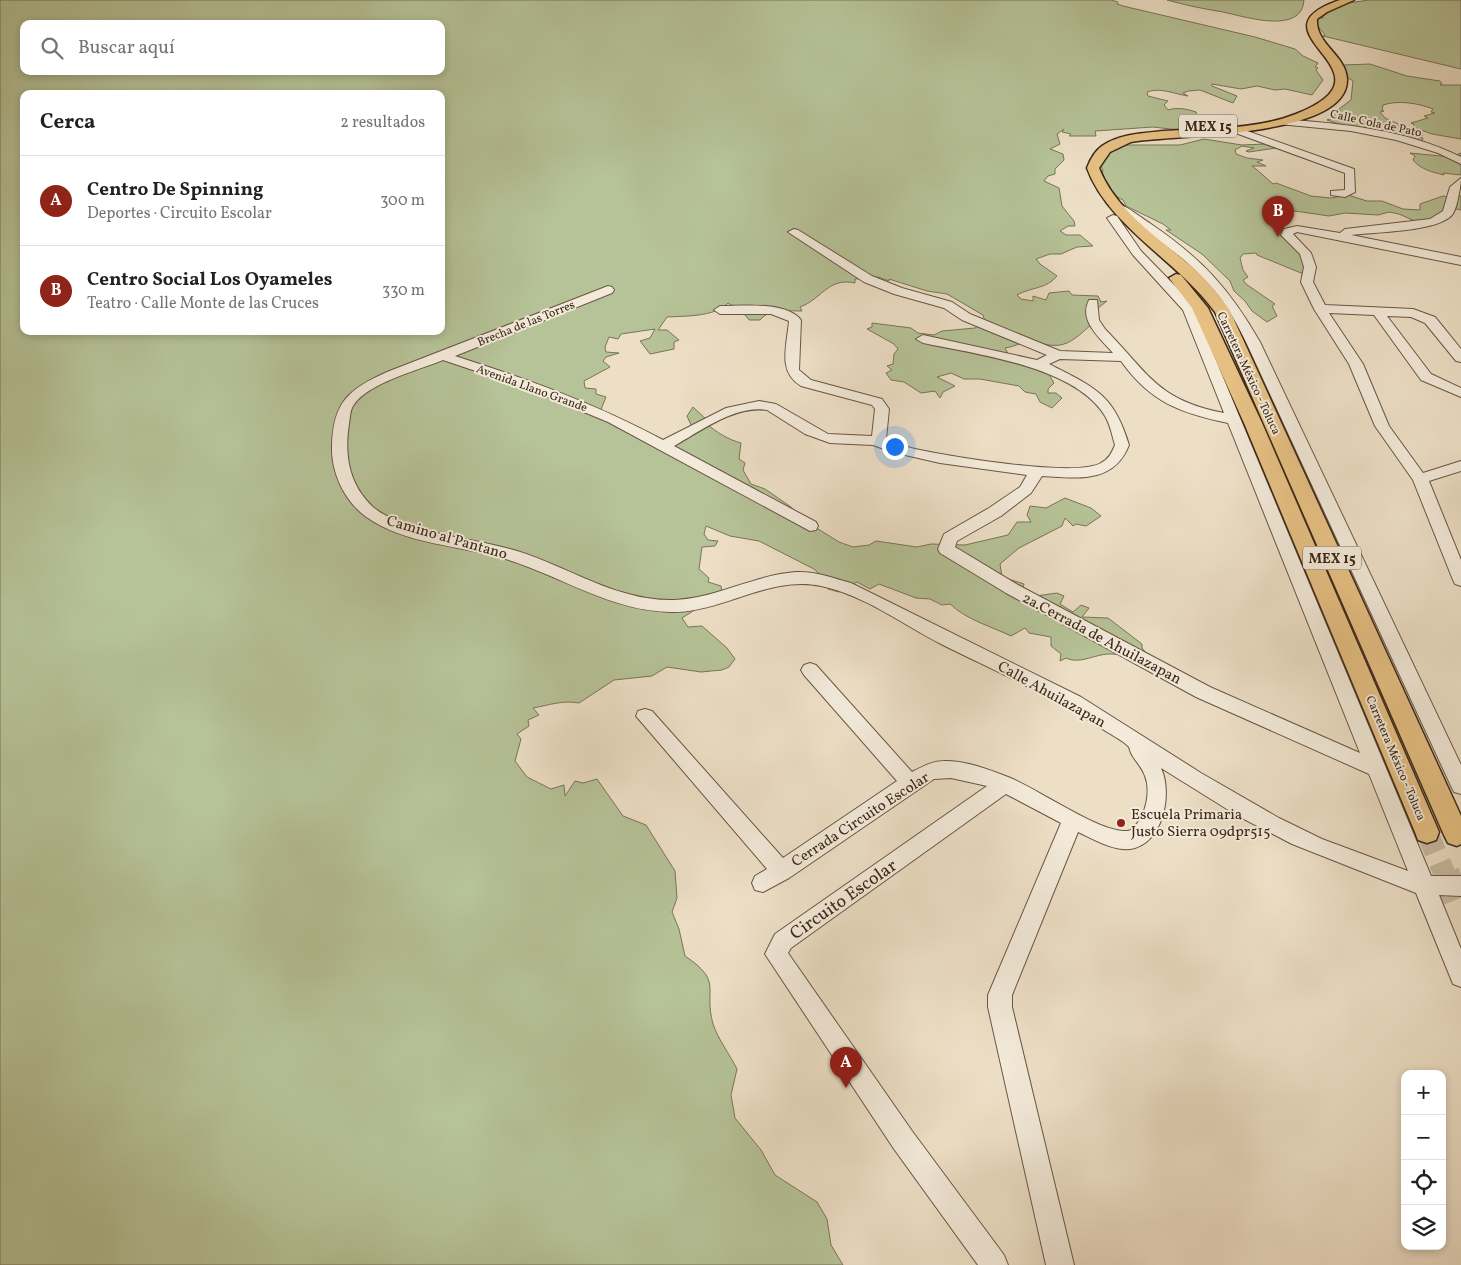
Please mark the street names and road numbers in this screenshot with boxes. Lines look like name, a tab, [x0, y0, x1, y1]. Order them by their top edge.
street label: Calle Cola de Pato	[1329, 106, 1423, 141]
road number: MEX 15	[1179, 114, 1237, 138]
street label: Brecha de las Torres	[475, 297, 578, 351]
street label: Carretera México - Toluca	[1213, 309, 1284, 438]
street label: Avenida Llano Grande	[474, 361, 590, 417]
street label: Camino al Pantano	[384, 511, 509, 566]
road number: MEX 15	[1303, 546, 1361, 570]
street label: 2a.Cerrada de Ahuilazapan	[1018, 588, 1185, 690]
street label: Calle Ahuilazapan	[993, 657, 1109, 734]
street label: Carretera México - Toluca	[1362, 694, 1429, 823]
street label: Cerrada Circuito Escolar	[788, 768, 934, 873]
street label: Circuito Escolar	[785, 854, 903, 946]

